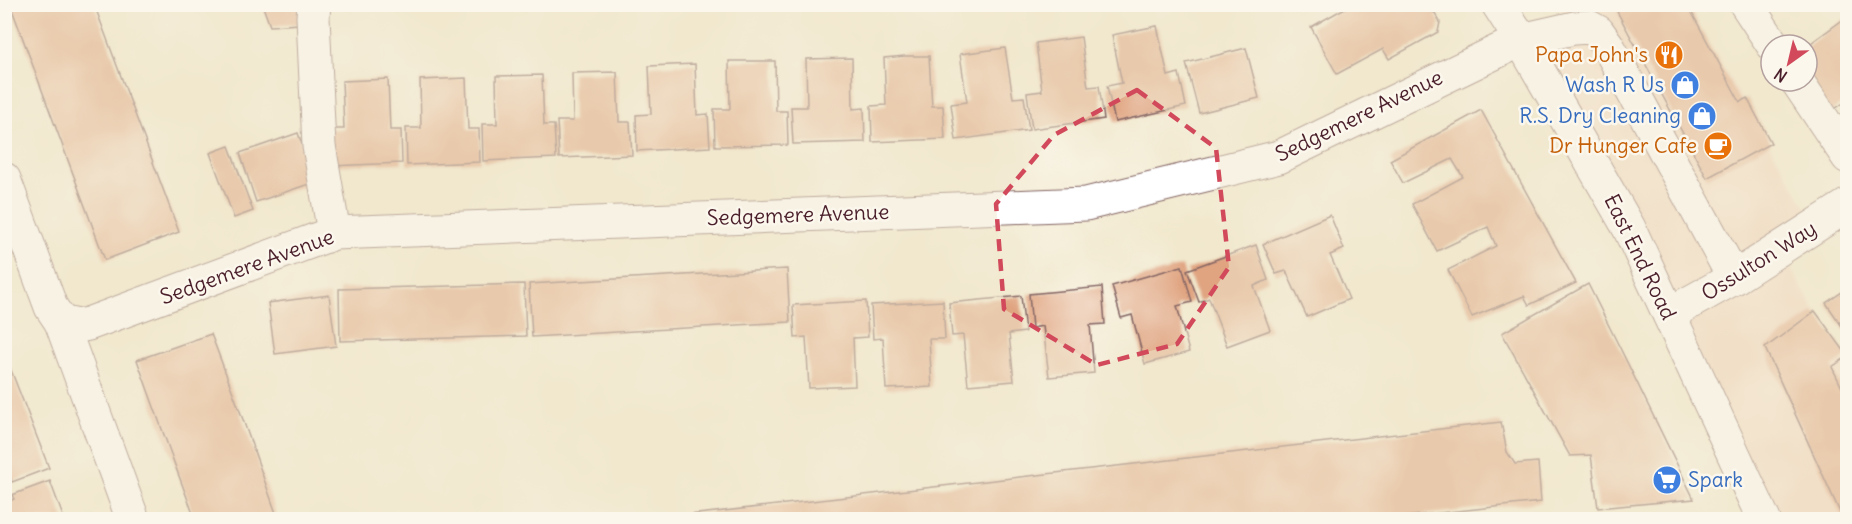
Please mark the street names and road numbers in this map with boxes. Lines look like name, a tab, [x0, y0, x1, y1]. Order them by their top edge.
street label: Sedgemere Avenue	[1271, 63, 1447, 168]
street label: East End Road	[1598, 189, 1683, 324]
street label: Sedgemere Avenue	[706, 198, 890, 231]
street label: Ossulton Way	[1696, 215, 1821, 307]
street label: Sedgemere Avenue	[156, 223, 337, 310]

